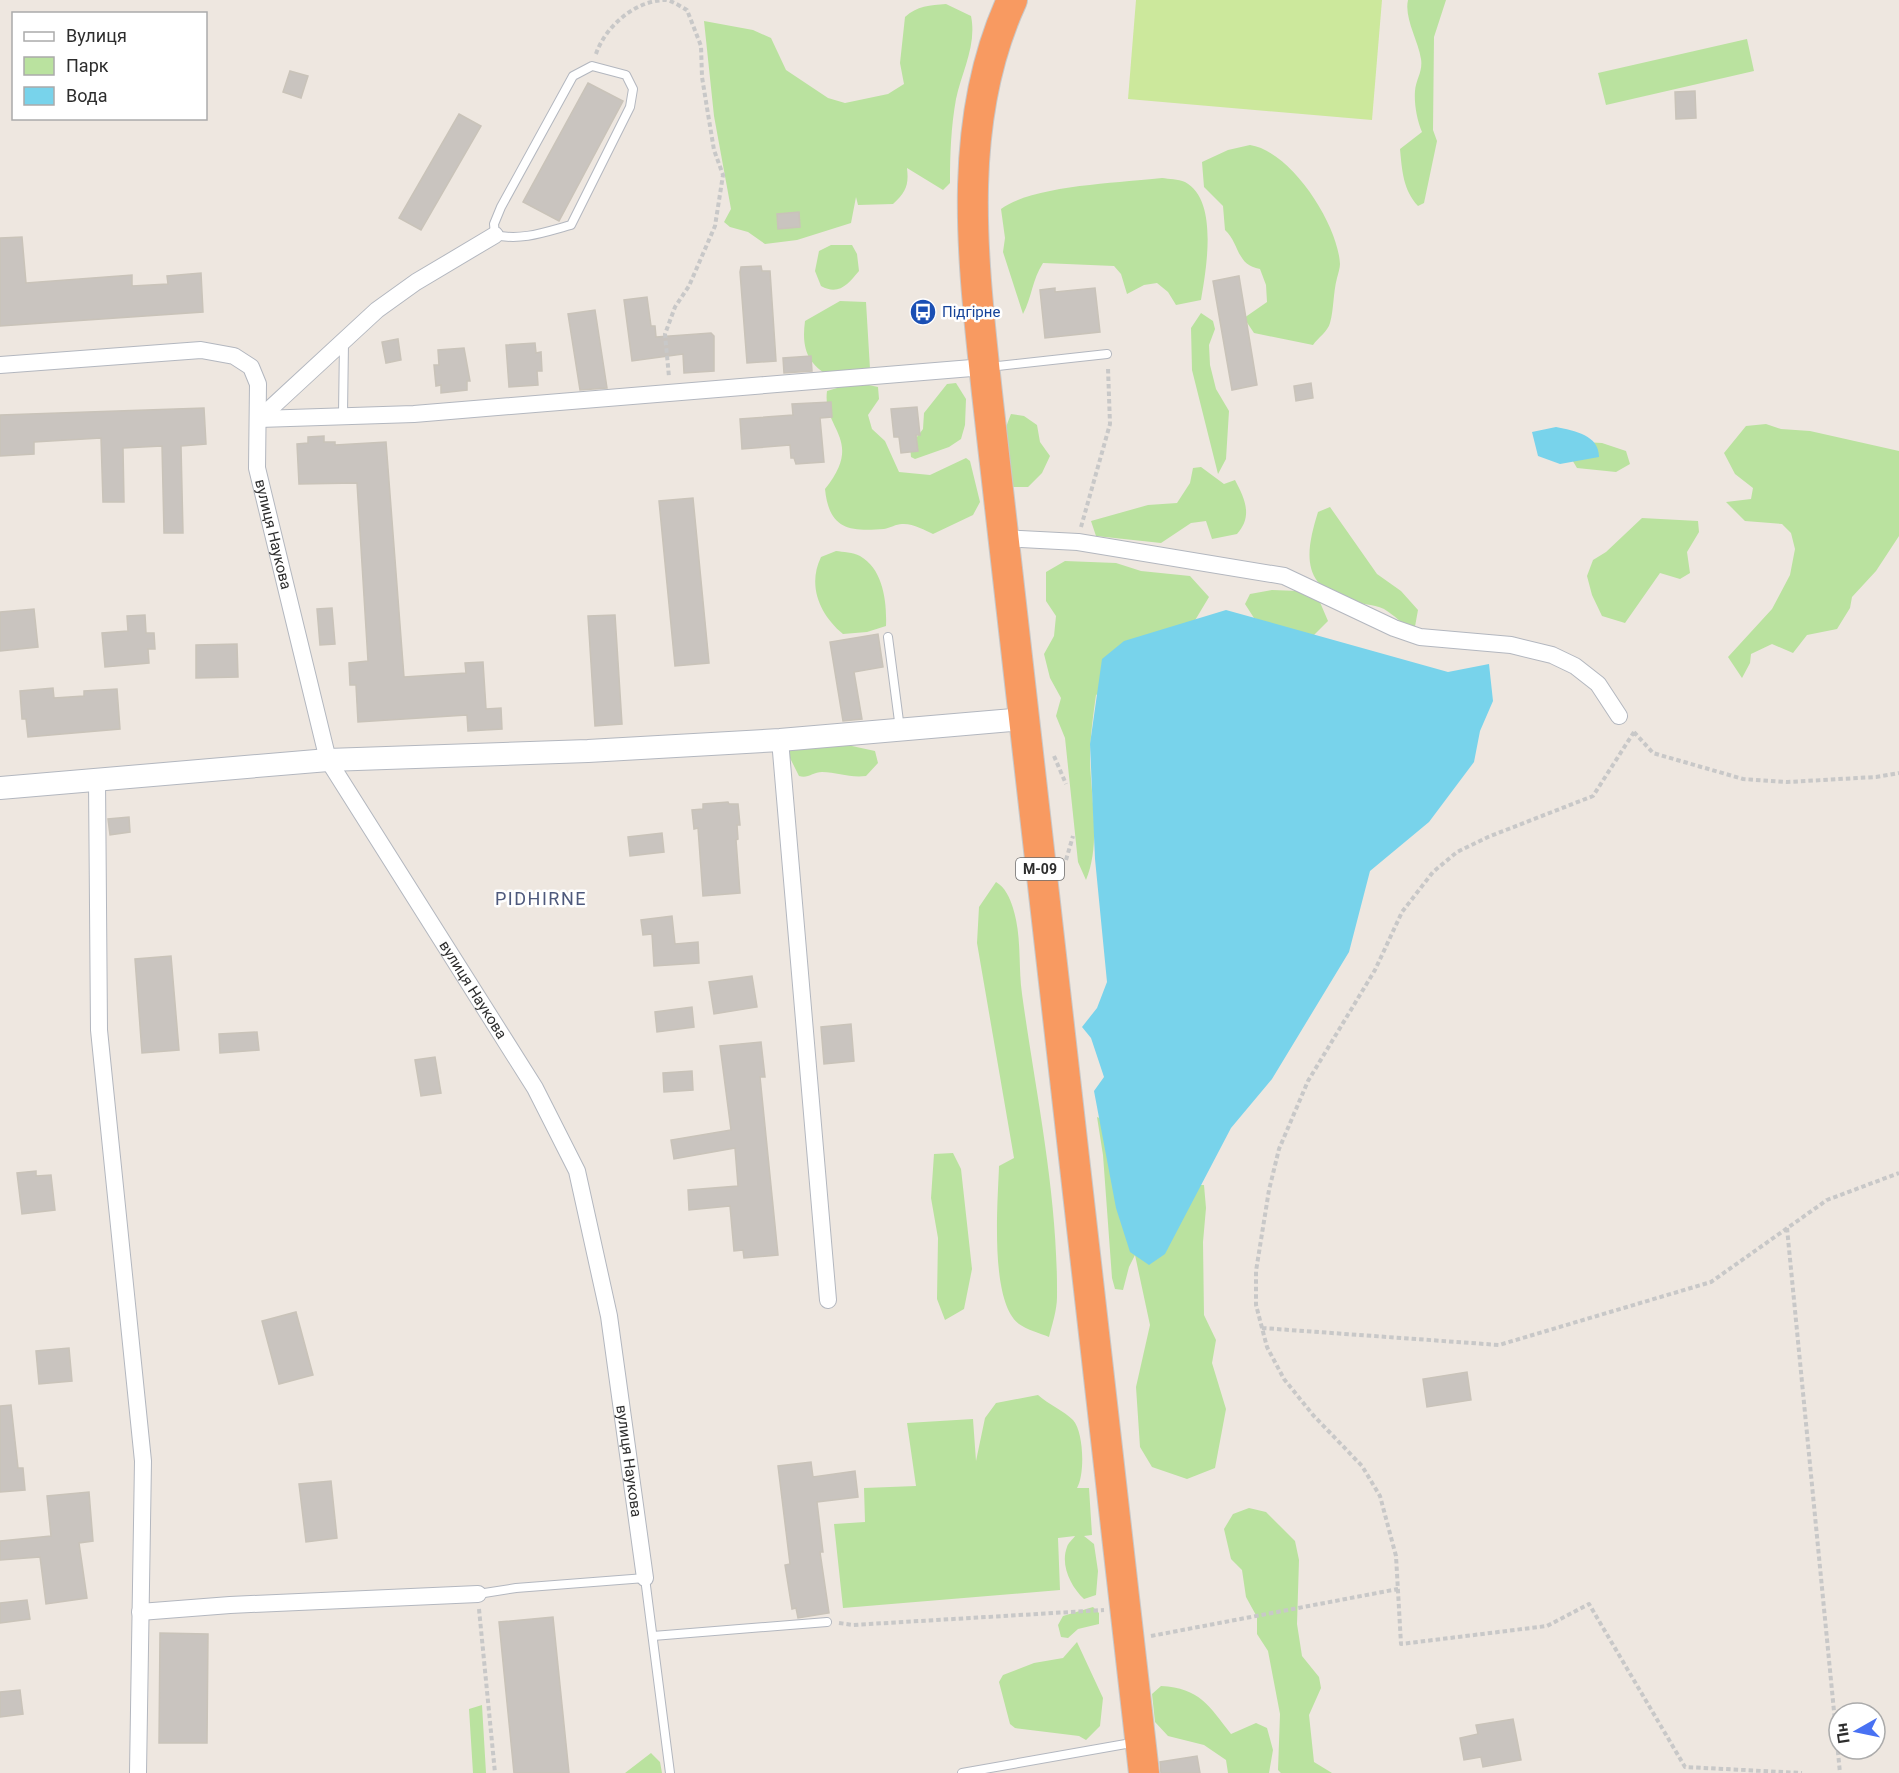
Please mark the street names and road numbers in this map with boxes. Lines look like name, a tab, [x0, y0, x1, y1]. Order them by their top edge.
street label: вулиця Наукова	[251, 477, 295, 591]
road number: М-09	[1016, 858, 1064, 880]
street label: вулиця Наукова	[435, 937, 511, 1042]
street label: вулиця Наукова	[612, 1404, 646, 1518]

